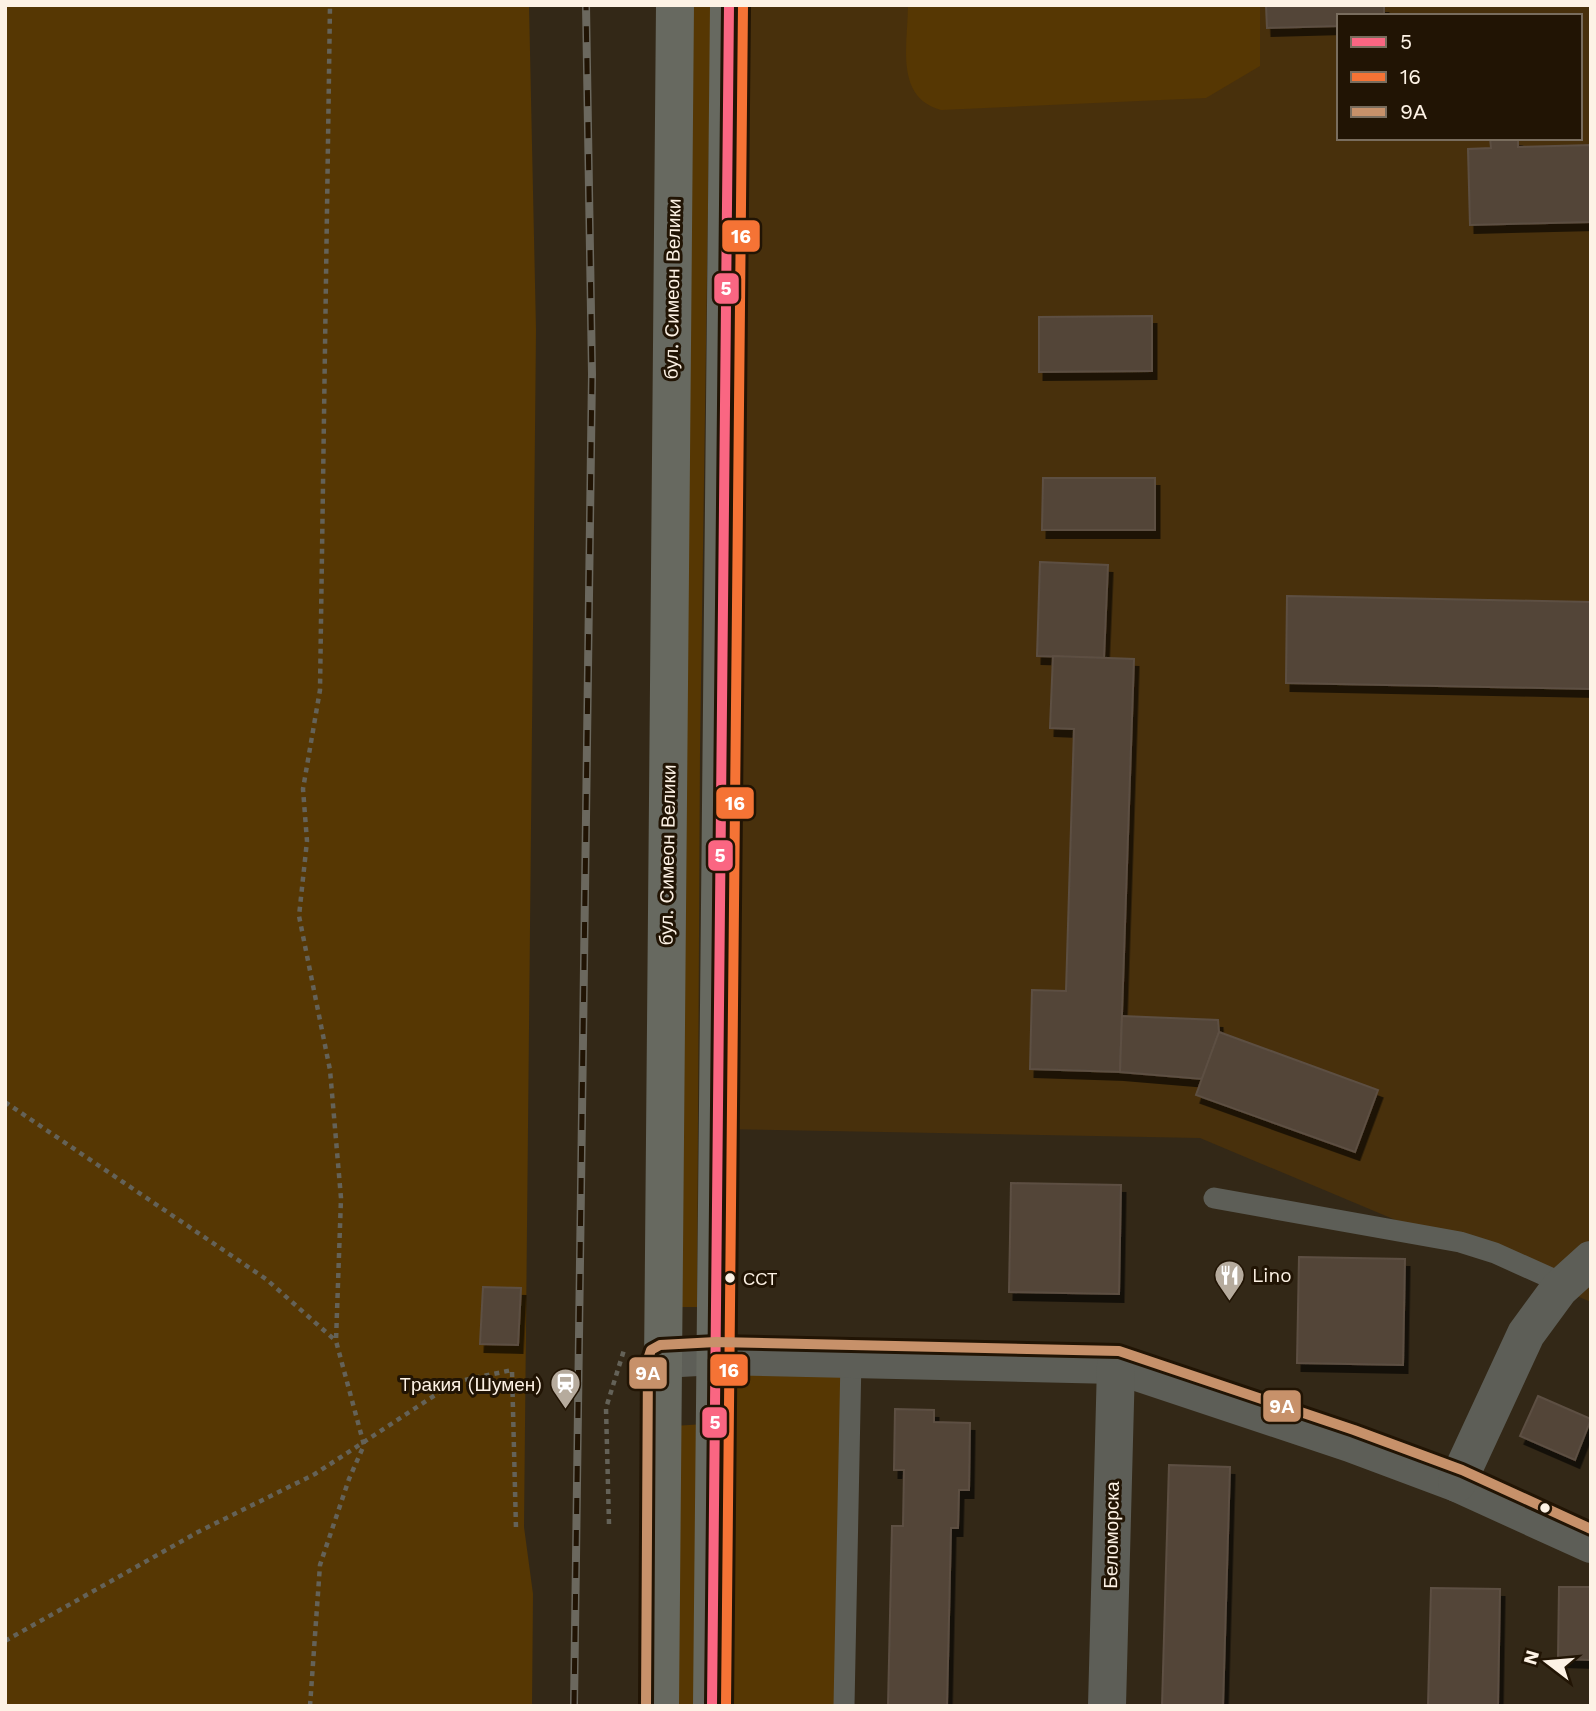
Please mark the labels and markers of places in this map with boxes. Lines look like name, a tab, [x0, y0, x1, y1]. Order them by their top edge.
restaurant icon: Lino	[1212, 1258, 1246, 1302]
place label: Lino	[1252, 1264, 1292, 1287]
place label: ССТ	[743, 1269, 777, 1289]
marker: ССТ	[723, 1271, 737, 1285]
station icon: Tракия (Шумен)	[548, 1367, 582, 1411]
place label: Tракия (Шумен)	[400, 1373, 542, 1396]
unlabelled marker	[1538, 1501, 1552, 1515]

